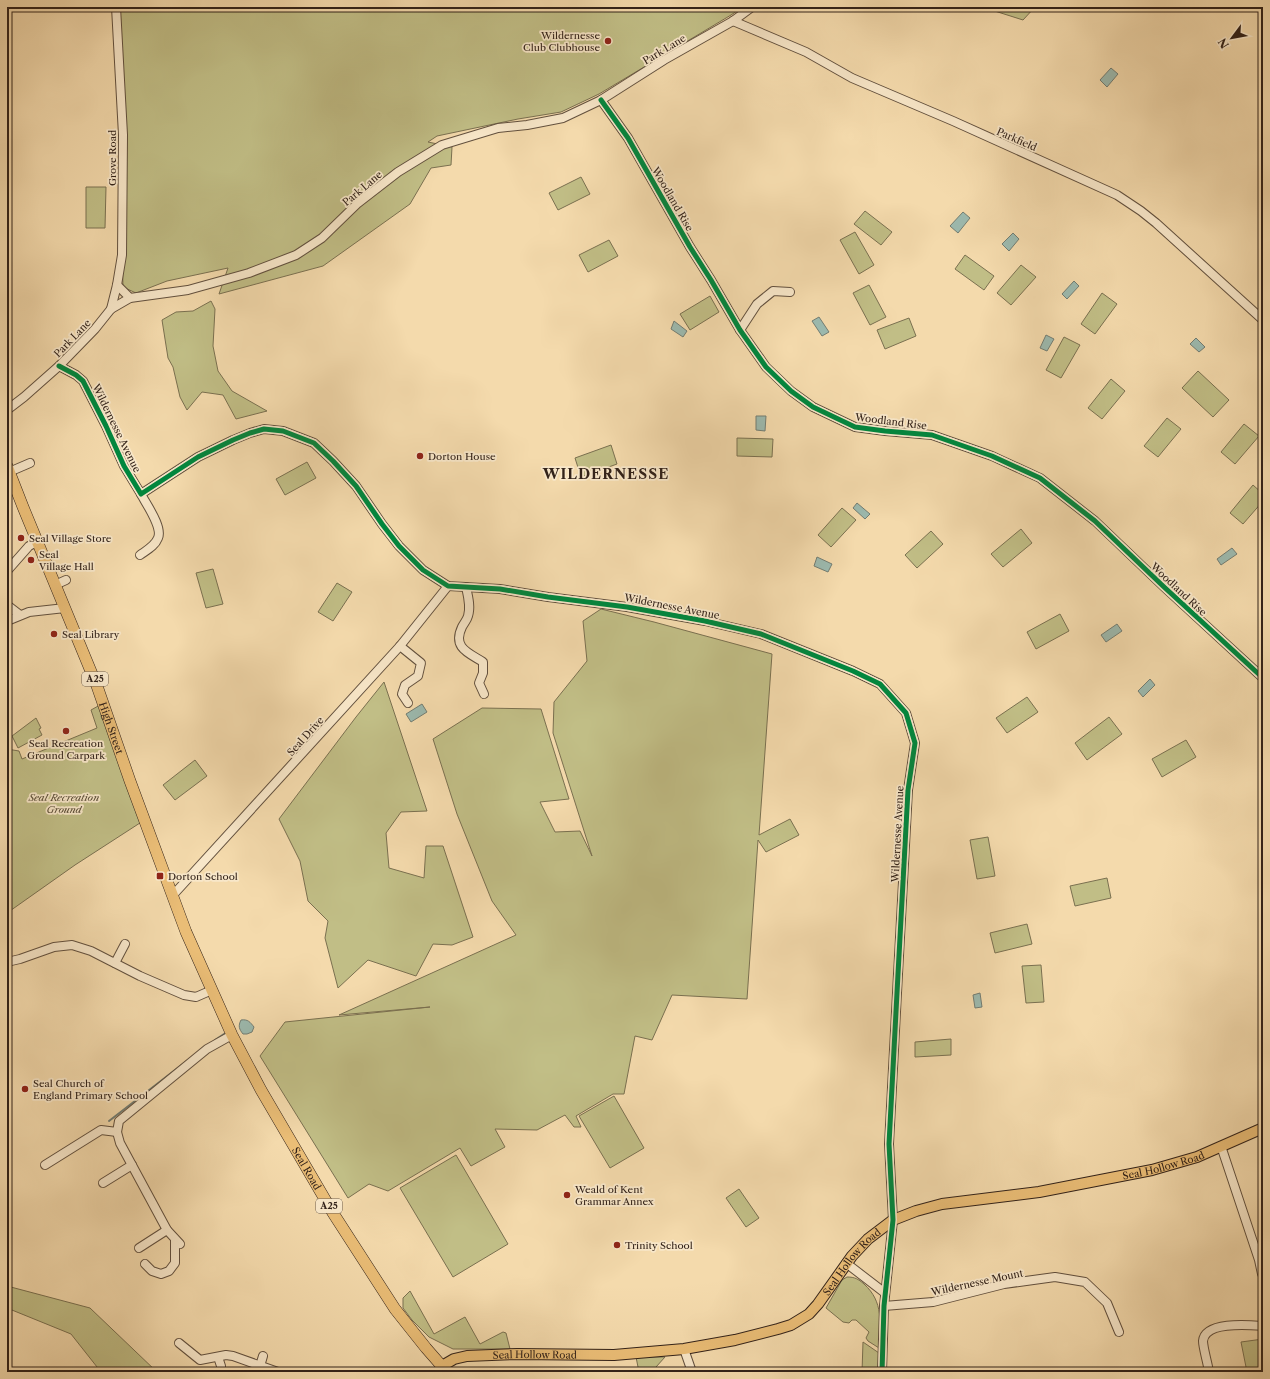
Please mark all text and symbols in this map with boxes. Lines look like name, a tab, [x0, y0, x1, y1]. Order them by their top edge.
north arrow	[1212, 18, 1252, 58]
place label: Wildernesse Club Clubhouse	[523, 29, 600, 54]
street label: Park Lane	[640, 31, 688, 67]
text: N	[1215, 35, 1232, 51]
marker: Wildernesse Club Clubhouse	[603, 36, 613, 46]
street label: Parkfield	[995, 125, 1039, 154]
street label: Grove Road	[106, 130, 119, 186]
street label: Woodland Rise	[648, 164, 696, 234]
street label: Park Lane	[340, 168, 385, 209]
street label: Park Lane	[51, 316, 94, 360]
street label: Wildernesse Avenue	[89, 381, 144, 475]
street label: Woodland Rise	[853, 411, 928, 432]
place label: Dorton House	[428, 450, 496, 463]
marker: Dorton House	[415, 451, 425, 461]
district label: WILDERNESSE	[542, 465, 669, 483]
place label: Seal Village Store	[29, 532, 112, 545]
marker: Seal Village Store	[16, 533, 26, 543]
place label: Seal Village Hall	[38, 548, 94, 573]
marker: Seal Village Hall	[26, 555, 36, 565]
street label: Woodland Rise	[1147, 559, 1210, 619]
street label: Wildernesse Avenue	[622, 591, 721, 622]
place label: Seal Library	[62, 628, 120, 641]
marker: Seal Library	[49, 629, 59, 639]
road number: A25	[82, 672, 108, 686]
street label: High Street	[96, 700, 126, 756]
street label: Seal Drive	[284, 714, 327, 759]
marker: Seal Recreation Ground Carpark	[61, 726, 71, 736]
place label: Seal Recreation Ground Carpark	[27, 737, 106, 762]
street label: Wildernesse Avenue	[888, 785, 907, 884]
park label: Seal Recreation Ground	[28, 791, 99, 816]
place label: Dorton School	[168, 870, 238, 883]
marker: Dorton School	[155, 871, 165, 881]
place label: Seal Church of England Primary School	[33, 1077, 148, 1102]
marker: Seal Church of England Primary School	[20, 1084, 30, 1094]
street label: Seal Road	[289, 1145, 324, 1192]
street label: Seal Hollow Road	[1121, 1149, 1207, 1183]
place label: Weald of Kent Grammar Annex	[574, 1183, 654, 1208]
marker: Weald of Kent Grammar Annex	[562, 1190, 572, 1200]
road number: A25	[316, 1199, 342, 1213]
street label: Seal Hollow Road	[820, 1226, 883, 1298]
place label: Trinity School	[625, 1239, 693, 1252]
marker: Trinity School	[612, 1240, 622, 1250]
street label: Wildernesse Mount	[929, 1266, 1025, 1299]
street label: Seal Hollow Road	[492, 1348, 577, 1362]

